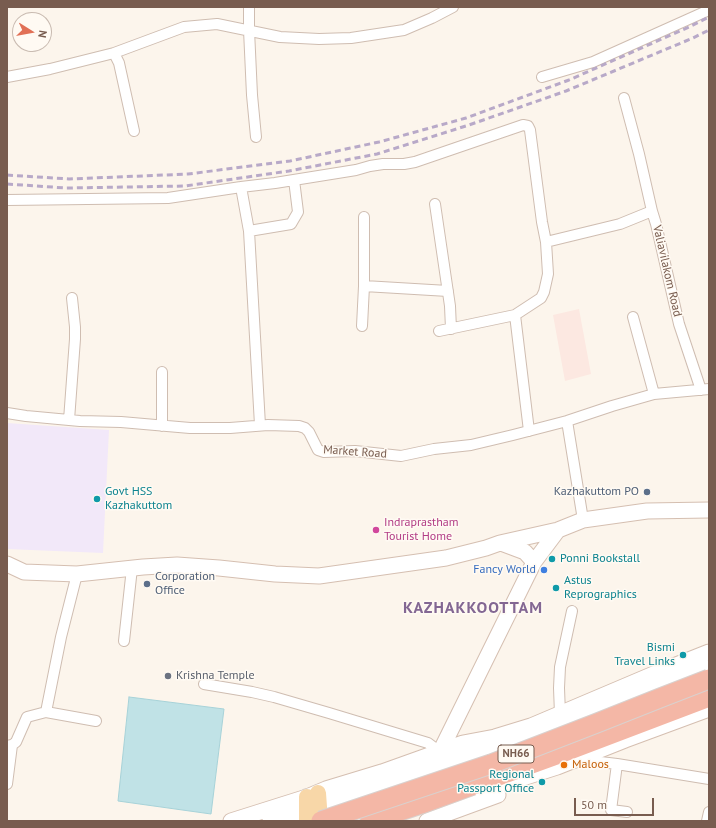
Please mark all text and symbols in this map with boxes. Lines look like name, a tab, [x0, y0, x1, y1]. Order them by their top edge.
north arrow	[12, 12, 52, 52]
text: N	[35, 29, 50, 39]
street label: Valiavilakom Road	[649, 224, 685, 318]
street label: Market Road	[323, 443, 387, 461]
place label: Govt HSS Kazhakuttom	[105, 485, 172, 513]
place label: Kazhakuttom PO	[554, 485, 639, 499]
marker: Kazhakuttom PO	[642, 487, 652, 497]
marker: Govt HSS Kazhakuttom	[92, 494, 102, 504]
place label: Indraprastham Tourist Home	[384, 516, 458, 544]
marker: Indraprastham Tourist Home	[371, 525, 381, 535]
place label: Ponni Bookstall	[560, 552, 640, 566]
marker: Ponni Bookstall	[547, 554, 557, 564]
place label: Fancy World	[473, 563, 536, 577]
marker: Fancy World	[539, 565, 549, 575]
place label: Corporation Office	[155, 570, 215, 598]
place label: Astus Reprographics	[564, 574, 637, 602]
marker: Corporation Office	[142, 579, 152, 589]
marker: Astus Reprographics	[551, 583, 561, 593]
district label: KAZHAKKOOTTAM	[403, 598, 543, 618]
place label: Bismi Travel Links	[614, 641, 675, 669]
marker: Bismi Travel Links	[678, 650, 688, 660]
place label: Krishna Temple	[176, 669, 255, 683]
marker: Krishna Temple	[163, 671, 173, 681]
road number: NH66	[498, 745, 534, 763]
place label: Maloos	[572, 758, 609, 772]
marker: Maloos	[559, 760, 569, 770]
place label: Regional Passport Office	[457, 768, 534, 796]
marker: Regional Passport Office	[537, 777, 547, 787]
scale bar	[576, 790, 656, 816]
text: 50 m	[581, 797, 607, 812]

